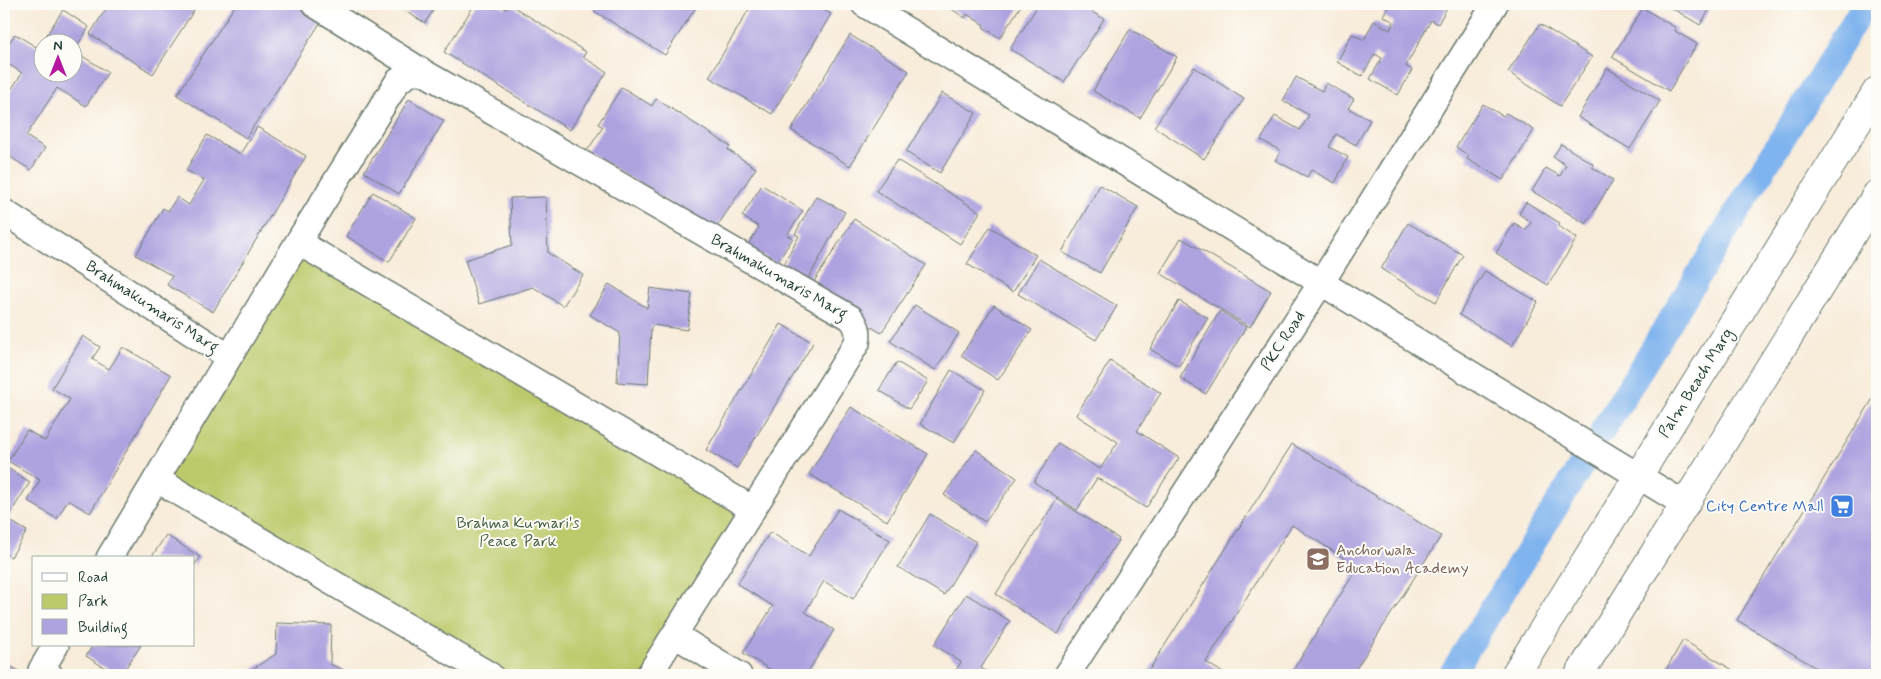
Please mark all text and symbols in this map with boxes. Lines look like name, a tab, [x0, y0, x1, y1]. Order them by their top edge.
north arrow	[32, 32, 82, 82]
text: N	[53, 37, 63, 55]
street label: Brahmakumaris Marg	[706, 229, 851, 326]
street label: Brahmakumaris Marg	[81, 256, 223, 359]
street label: PKC Road	[1256, 307, 1310, 375]
street label: Palm Beach Marg	[1654, 324, 1739, 442]
supermarket icon: City Centre Mall	[1829, 493, 1855, 519]
place label: City Centre Mall	[1706, 496, 1824, 517]
park label: Brahma Kumari's Peace Park	[456, 513, 580, 552]
place label: Anchorwala Education Academy	[1336, 540, 1469, 579]
school or university icon: Anchorwala Education Academy	[1305, 546, 1331, 572]
legend	[32, 556, 195, 646]
text: Road	[78, 568, 108, 588]
text: Park	[78, 592, 108, 612]
text: Building	[78, 618, 128, 639]

